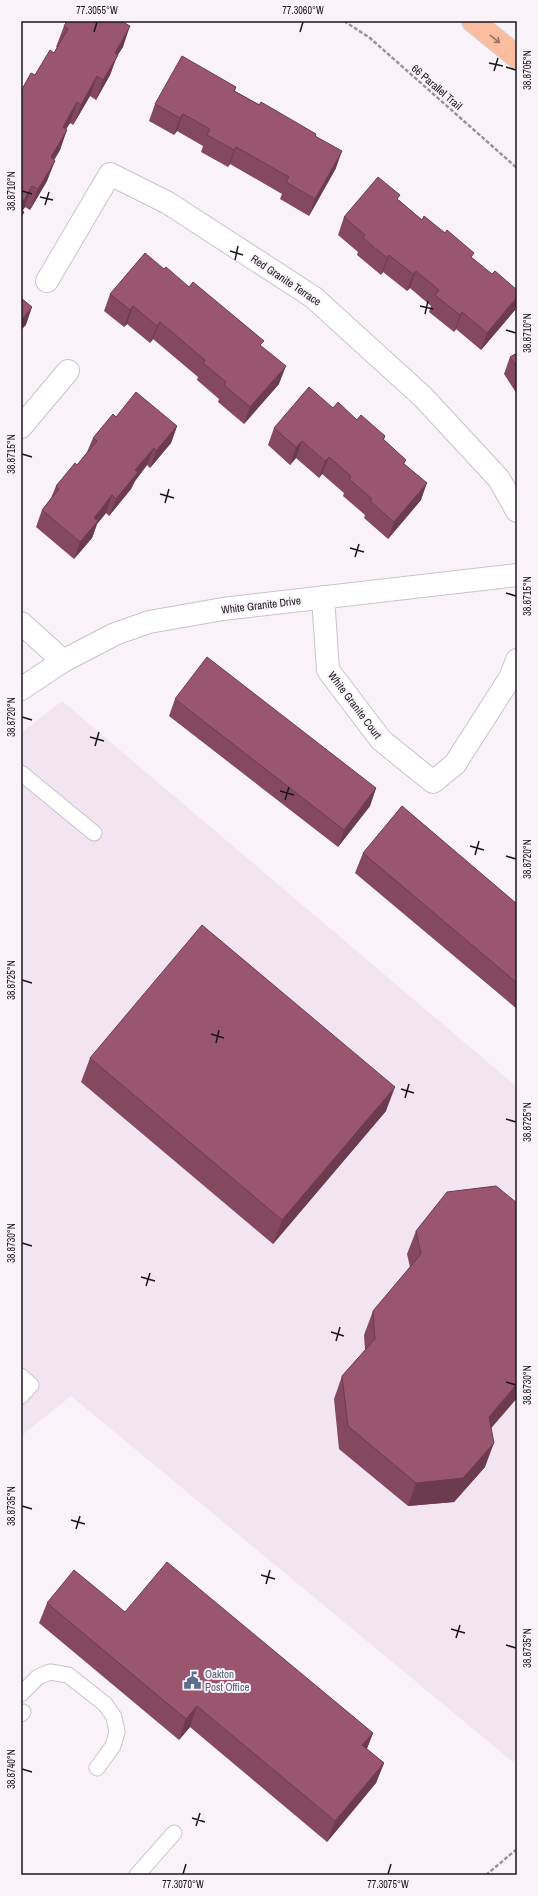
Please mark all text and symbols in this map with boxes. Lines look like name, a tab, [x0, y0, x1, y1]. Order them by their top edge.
text: 77.3055°W	[76, 4, 118, 17]
text: 77.3060°W	[282, 4, 324, 17]
one-way arrow	[490, 34, 501, 43]
text: 38.8705°N	[521, 50, 534, 90]
street label: 66 Parallel Trail	[409, 61, 465, 113]
text: 38.8710°N	[5, 171, 18, 211]
street label: Red Granite Terrace	[248, 251, 324, 309]
text: 38.8710°N	[521, 313, 534, 353]
text: 38.8715°N	[5, 434, 18, 474]
text: 38.8715°N	[521, 576, 534, 616]
street label: White Granite Drive	[220, 593, 302, 617]
street label: White Granite Court	[325, 669, 385, 742]
text: 38.8720°N	[5, 697, 18, 737]
text: 38.8720°N	[521, 839, 534, 879]
text: 38.8725°N	[5, 960, 18, 1000]
text: 38.8725°N	[521, 1102, 534, 1142]
text: 38.8730°N	[5, 1223, 18, 1263]
text: 38.8730°N	[521, 1365, 534, 1405]
text: 38.8735°N	[5, 1486, 18, 1526]
text: 38.8735°N	[521, 1628, 534, 1668]
place label: Oakton Post Office	[205, 1667, 249, 1694]
public building icon: Oakton Post Office	[182, 1670, 202, 1690]
text: 38.8740°N	[5, 1749, 18, 1789]
text: 77.3070°W	[162, 1878, 204, 1891]
text: 77.3075°W	[367, 1878, 409, 1891]

